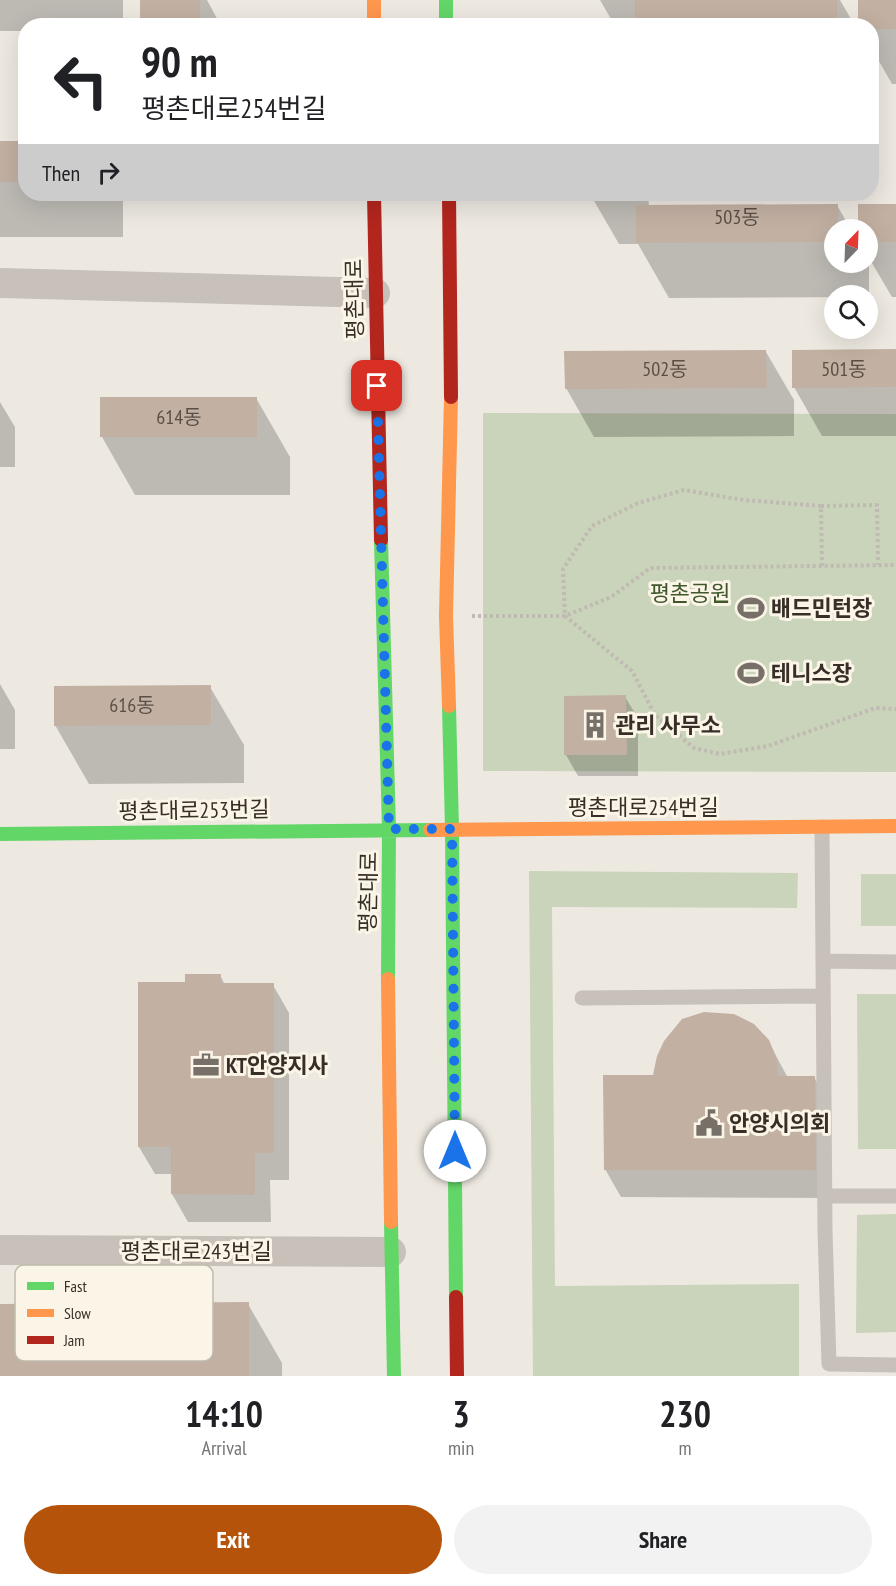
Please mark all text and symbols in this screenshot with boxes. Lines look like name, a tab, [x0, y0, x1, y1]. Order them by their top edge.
text: 90 m	[141, 34, 218, 89]
icon: left	[42, 42, 120, 120]
text: 평촌대로254번길	[141, 91, 327, 125]
icon: right	[92, 156, 125, 189]
text: Then	[42, 159, 80, 187]
house number: 503동	[714, 204, 760, 230]
north arrow	[824, 219, 878, 273]
map controls	[824, 219, 878, 339]
street label: 평촌대로	[339, 258, 369, 340]
button: search	[824, 285, 878, 339]
house number: 502동	[642, 356, 688, 382]
house number: 501동	[821, 356, 867, 382]
pin	[351, 360, 402, 411]
icon: arrive	[360, 369, 393, 402]
house number: 614동	[156, 404, 202, 430]
park label: 평촌공원	[650, 579, 730, 607]
sports icon: 배드민턴장	[736, 593, 766, 623]
place label: 배드민턴장	[771, 594, 872, 622]
sports icon: 테니스장	[736, 658, 766, 688]
place label: 테니스장	[771, 659, 852, 687]
house number: 616동	[109, 692, 155, 718]
building icon: 관리 사무소	[580, 710, 610, 740]
place label: 관리 사무소	[615, 711, 721, 739]
street label: 평촌대로254번길	[567, 793, 719, 821]
street label: 평촌대로253번길	[118, 795, 270, 825]
street label: 평촌대로	[353, 851, 383, 933]
office icon: KT안양지사	[191, 1050, 221, 1080]
place label: KT안양지사	[226, 1051, 328, 1079]
public building icon: 안양시의회	[694, 1108, 724, 1138]
place label: 안양시의회	[729, 1109, 830, 1137]
position arrow	[423, 1119, 487, 1183]
street label: 평촌대로243번길	[120, 1237, 272, 1265]
legend	[15, 1265, 213, 1361]
text: Fast	[64, 1276, 87, 1296]
text: Slow	[64, 1303, 91, 1323]
text: Jam	[63, 1330, 85, 1350]
text: 14:10	[185, 1390, 263, 1437]
text: 3	[452, 1390, 470, 1437]
text: 230	[659, 1390, 711, 1437]
text: Arrival	[201, 1435, 247, 1461]
text: min	[448, 1435, 474, 1461]
text: m	[679, 1435, 692, 1461]
button: Exit	[24, 1505, 442, 1574]
button: Share	[454, 1505, 872, 1574]

